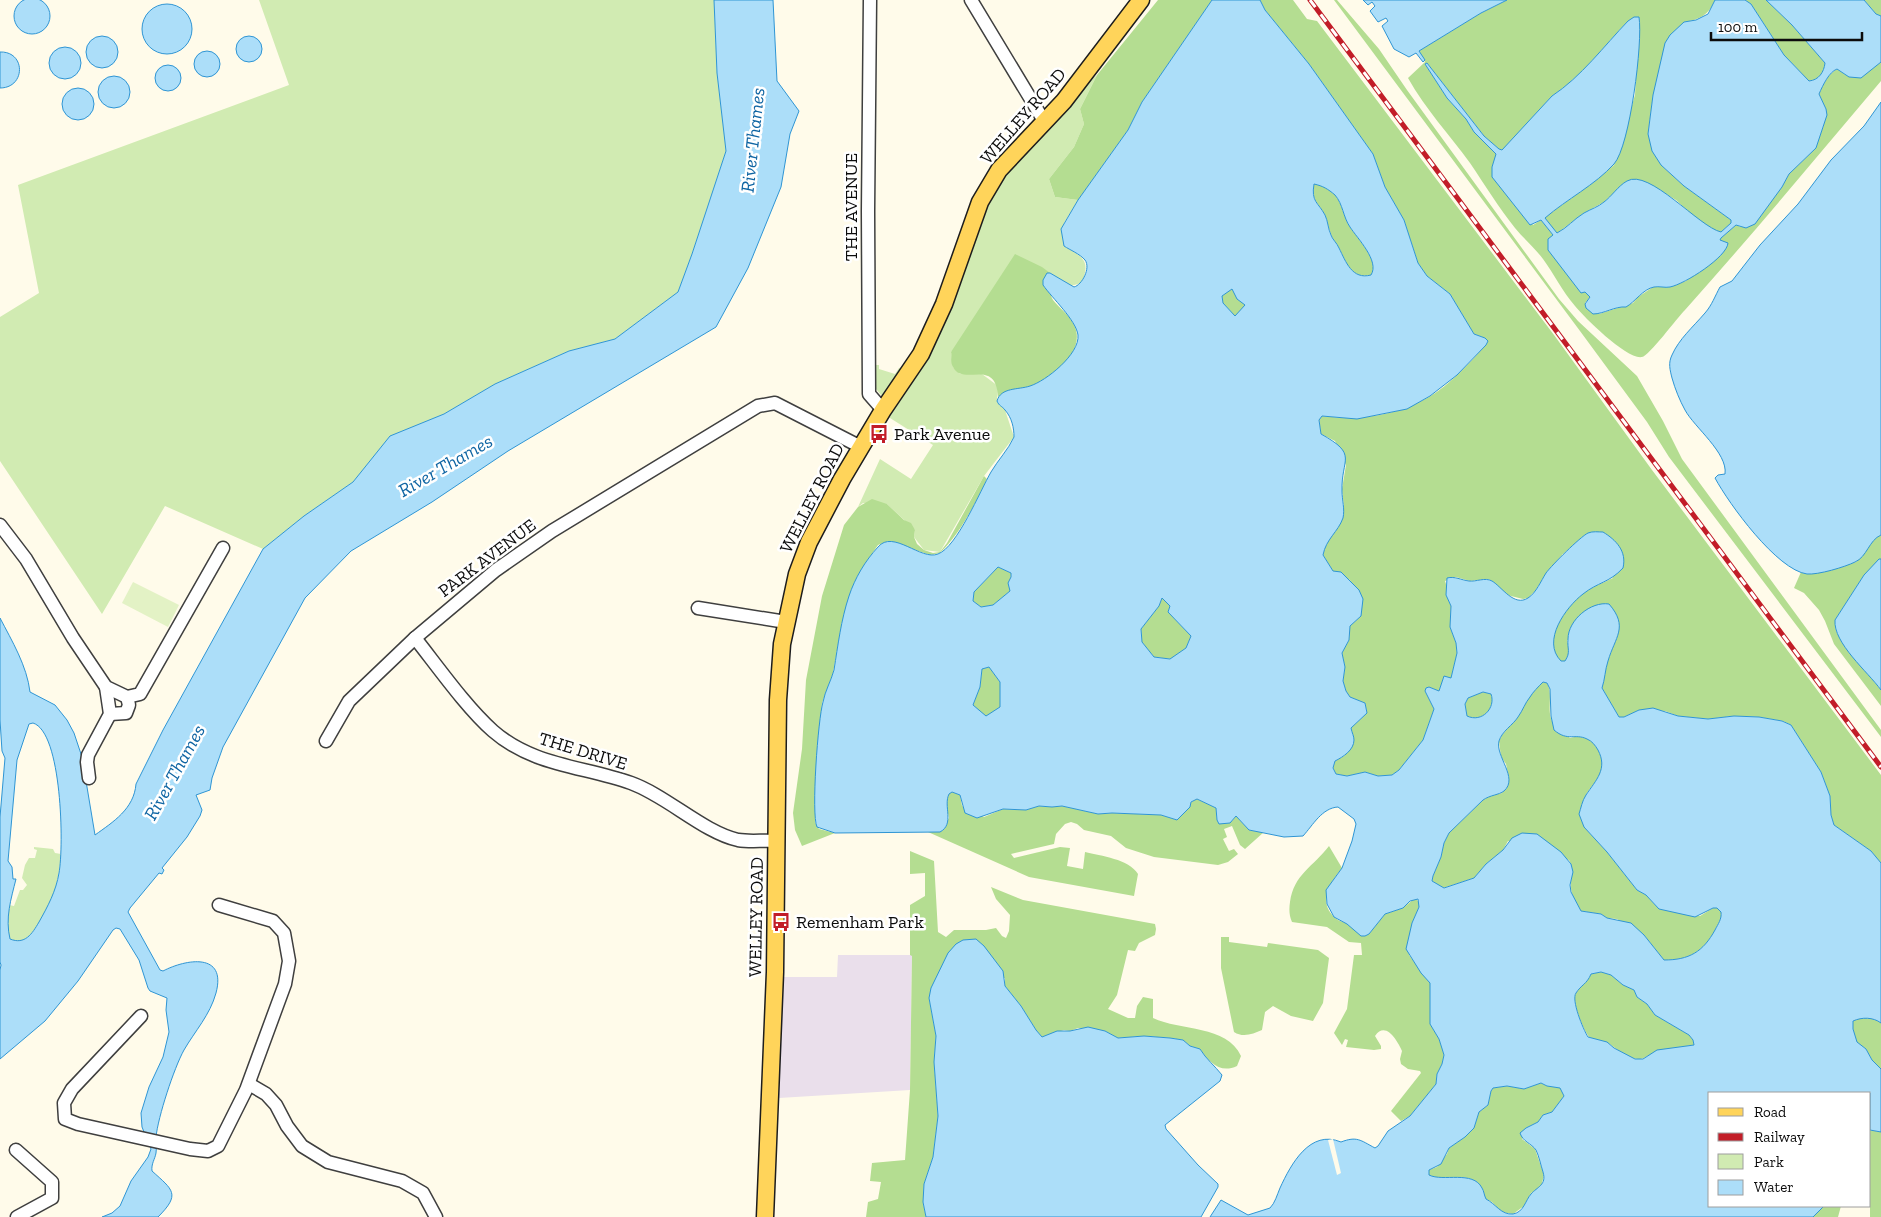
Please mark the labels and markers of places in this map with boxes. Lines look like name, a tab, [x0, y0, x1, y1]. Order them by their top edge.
bus stop icon: Park Avenue	[868, 423, 890, 445]
place label: Park Avenue	[894, 423, 990, 445]
bus stop icon: Remenham Park	[770, 911, 792, 933]
place label: Remenham Park	[796, 911, 924, 933]

